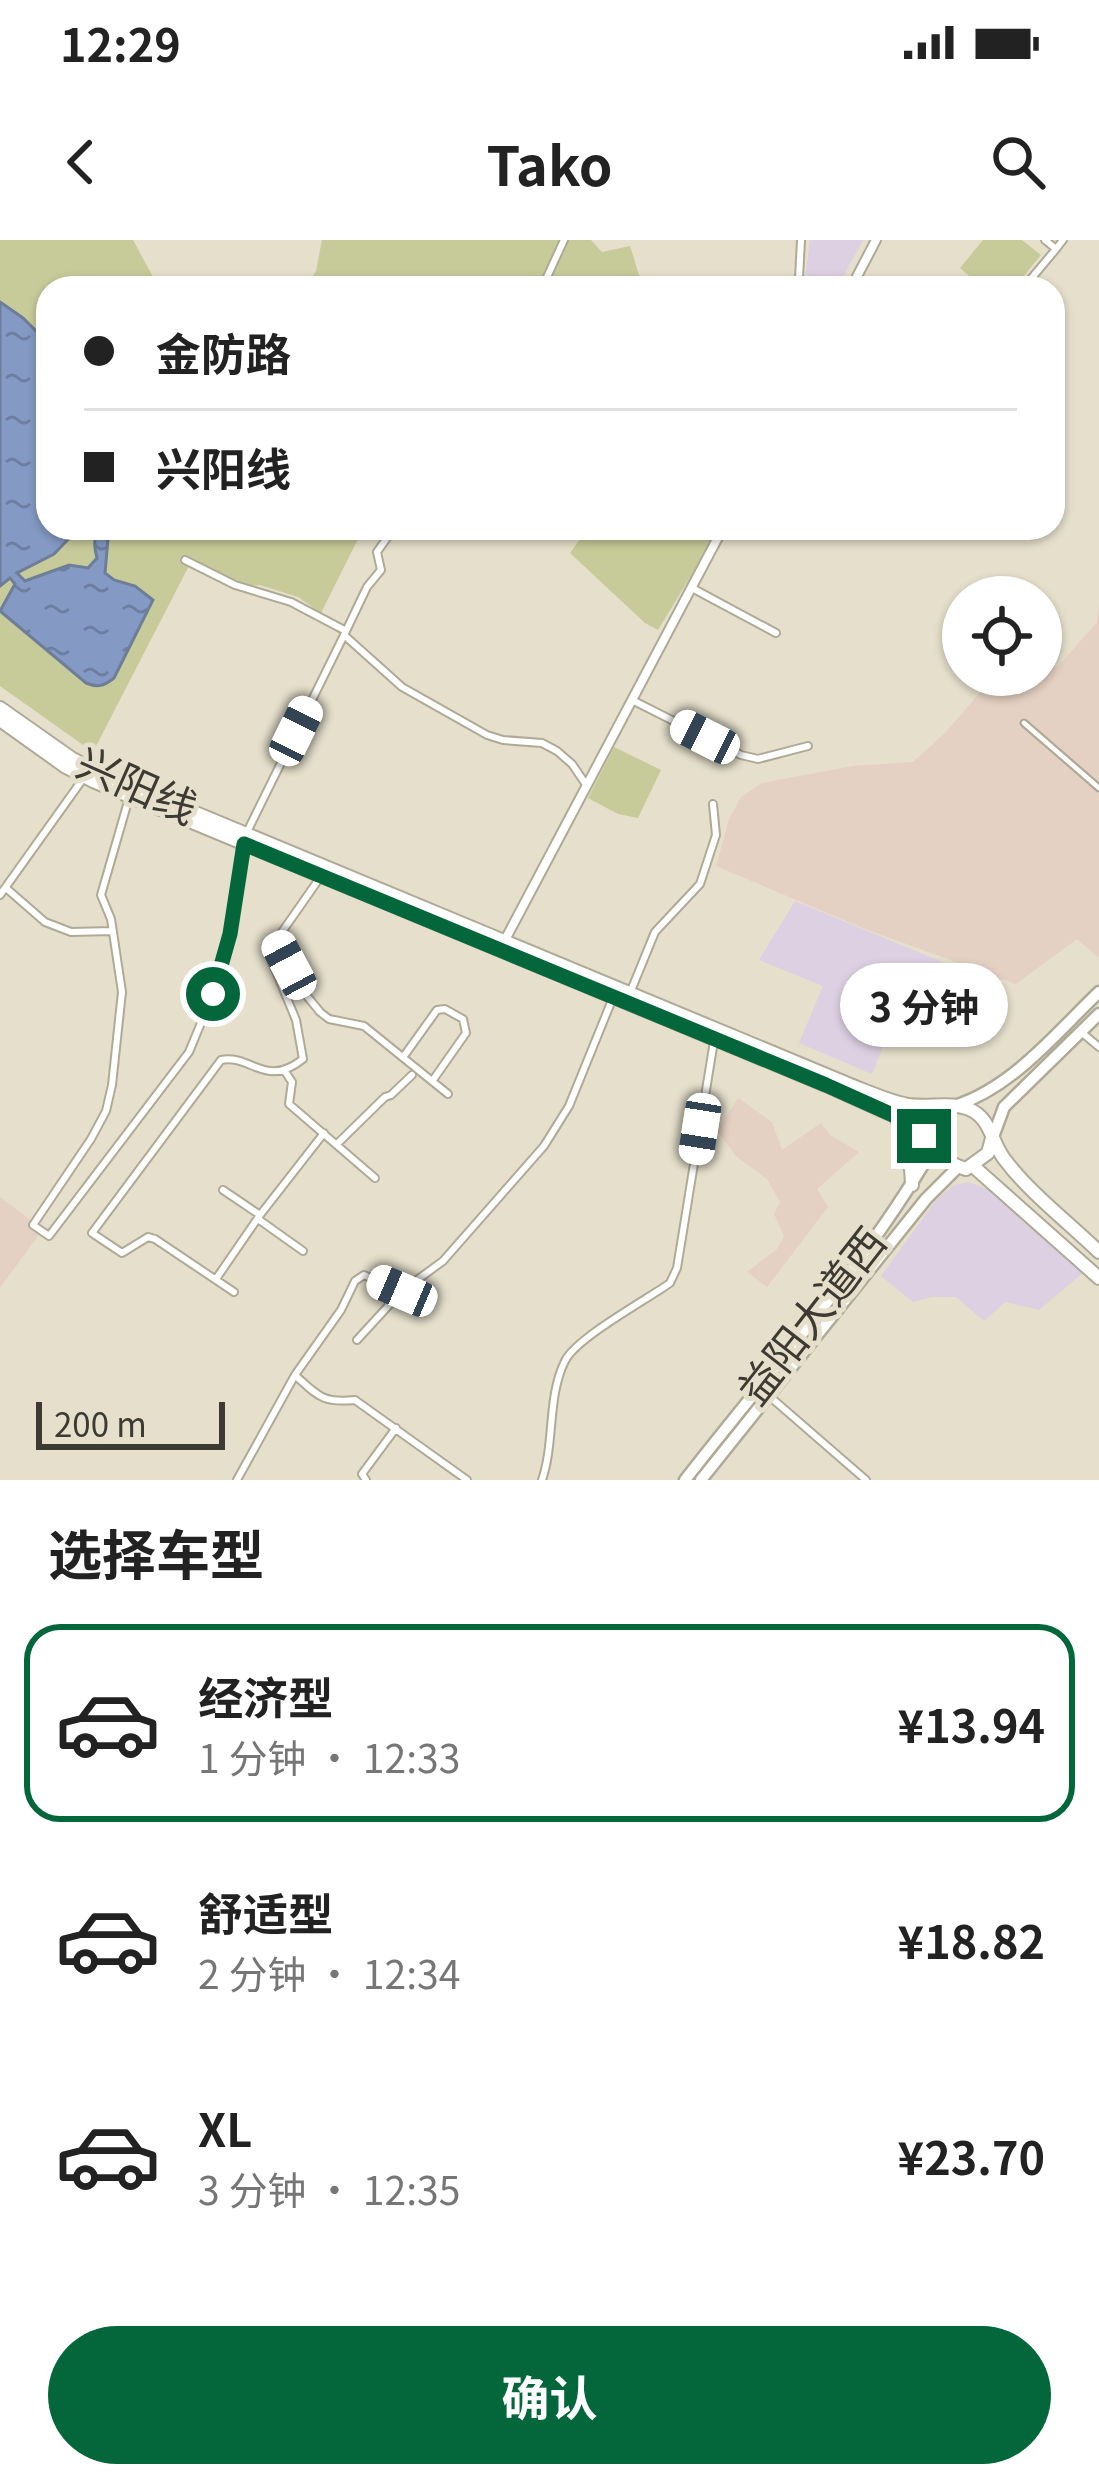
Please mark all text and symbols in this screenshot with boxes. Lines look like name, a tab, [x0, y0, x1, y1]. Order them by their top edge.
text: 12:29	[60, 10, 181, 75]
text: Tako	[487, 123, 612, 202]
icon: back	[48, 129, 114, 195]
icon: search	[985, 129, 1051, 195]
text: 金防路	[156, 319, 291, 384]
text: 兴阳线	[156, 434, 291, 499]
map controls	[942, 576, 1062, 696]
button: locate	[942, 576, 1062, 696]
car	[264, 691, 328, 771]
car	[665, 705, 745, 769]
street label: 兴阳线	[68, 729, 208, 836]
car	[256, 925, 322, 1005]
callout: 3 分钟	[840, 962, 1008, 1046]
route start	[186, 967, 240, 1021]
text: 3 分钟	[869, 977, 979, 1033]
car	[677, 1091, 723, 1167]
route end	[897, 1109, 951, 1163]
street label: 益阳大道西	[721, 1212, 898, 1415]
car	[362, 1260, 442, 1322]
scale bar	[36, 1396, 225, 1449]
text: 200 m	[54, 1399, 147, 1447]
text: 选择车型	[48, 1512, 264, 1591]
text: 经济型	[198, 1663, 333, 1728]
icon: car	[54, 1669, 162, 1777]
text: ¥13.94	[898, 1691, 1045, 1756]
text: 1 分钟 · 12:33	[198, 1728, 460, 1784]
text: 舒适型	[198, 1879, 333, 1944]
icon: car	[54, 1885, 162, 1993]
text: ¥18.82	[898, 1907, 1045, 1972]
text: 2 分钟 · 12:34	[198, 1944, 460, 2000]
text: XL	[198, 2095, 252, 2160]
icon: car	[54, 2101, 162, 2209]
text: ¥23.70	[898, 2123, 1045, 2188]
text: 3 分钟 · 12:35	[198, 2160, 460, 2216]
button: 确认	[48, 2326, 1051, 2464]

